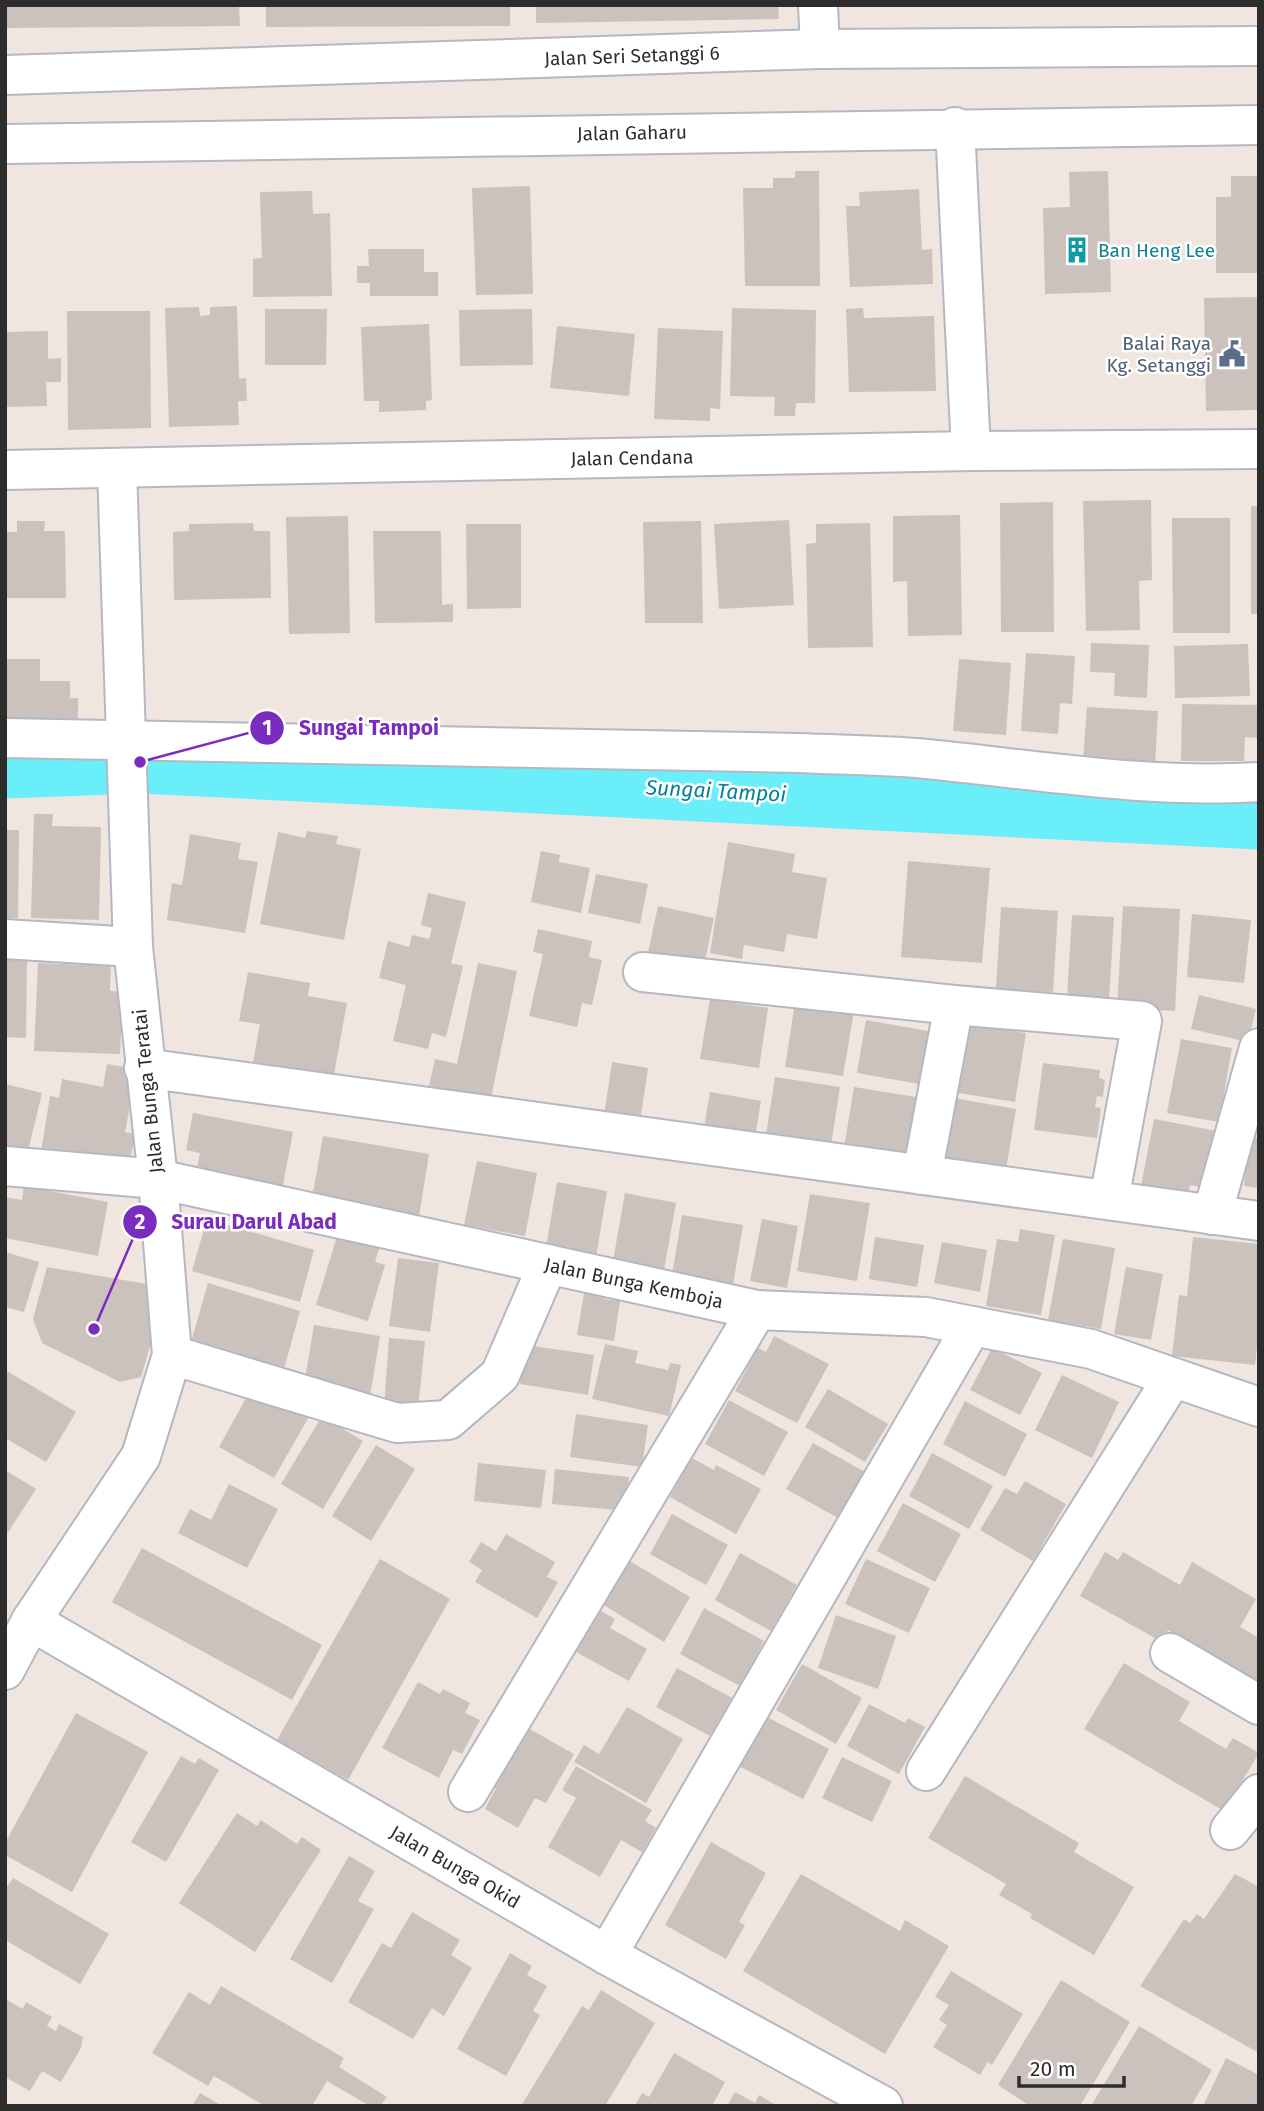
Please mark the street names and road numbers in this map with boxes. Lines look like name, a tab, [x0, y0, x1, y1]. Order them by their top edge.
street label: Jalan Seri Setanggi 6	[544, 41, 720, 71]
street label: Jalan Gaharu	[577, 121, 687, 145]
street label: Jalan Cendana	[570, 445, 694, 471]
street label: Jalan Bunga Teratai	[128, 1008, 168, 1174]
street label: Jalan Bunga Kemboja	[543, 1253, 725, 1313]
street label: Jalan Bunga Okid	[386, 1821, 524, 1913]

